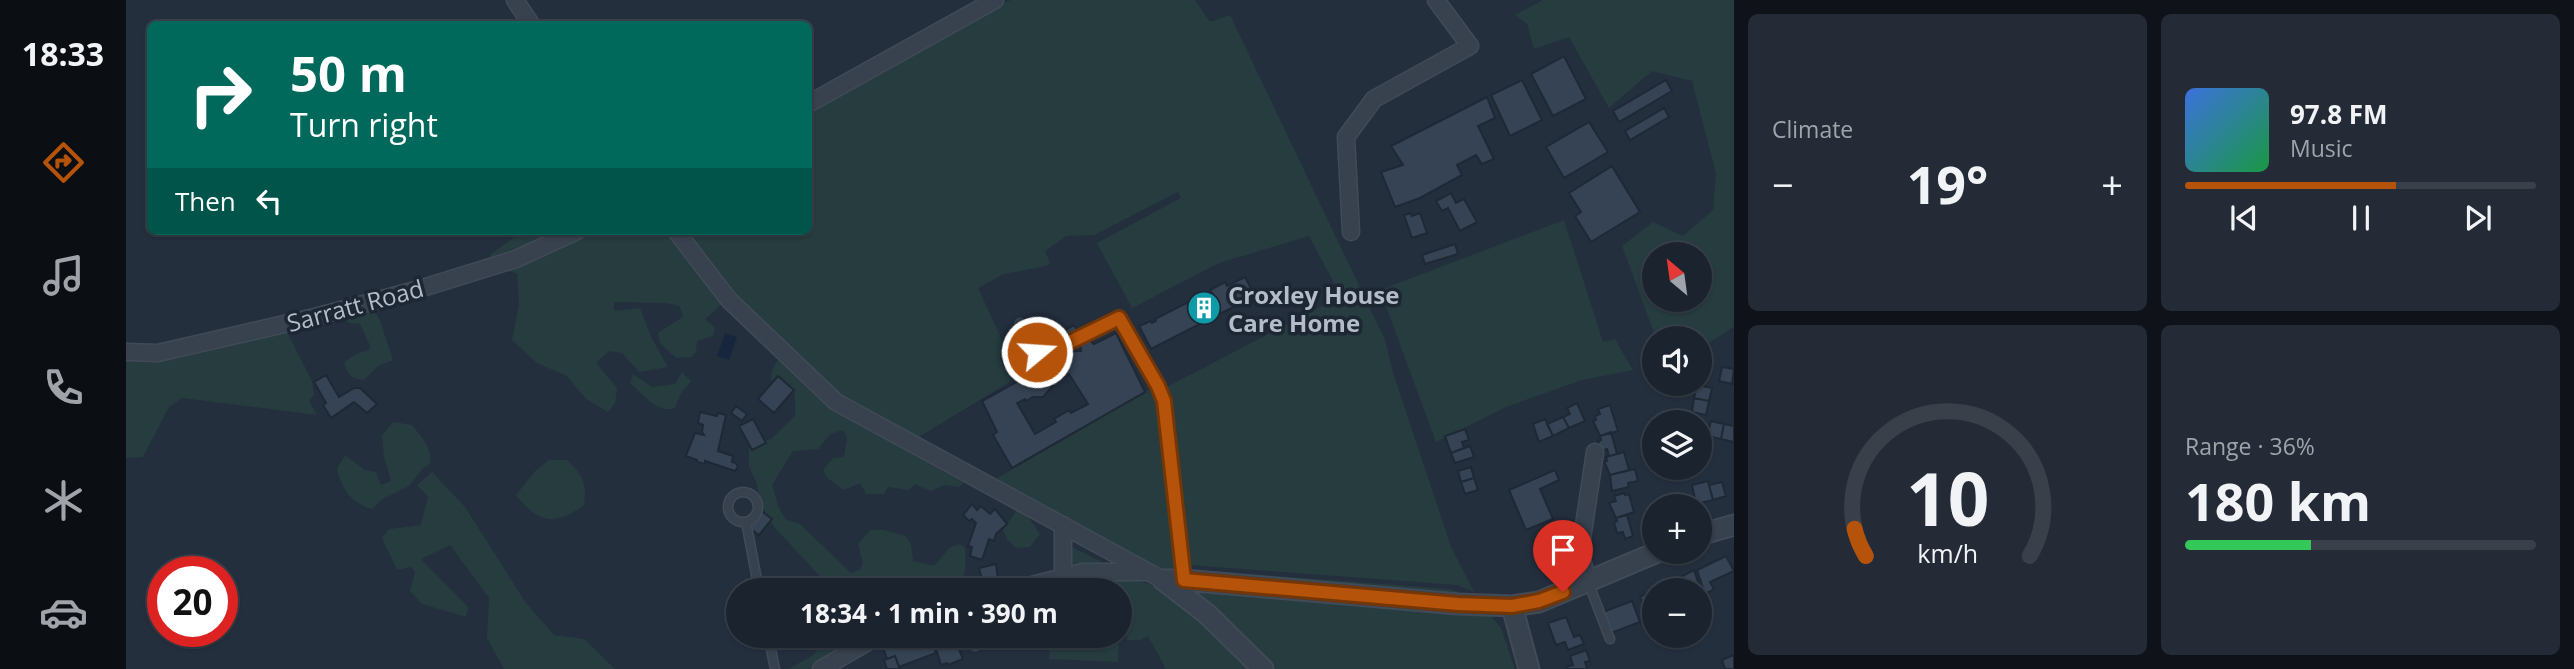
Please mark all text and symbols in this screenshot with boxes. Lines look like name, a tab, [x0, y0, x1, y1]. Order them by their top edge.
text: 18:33	[22, 32, 104, 75]
text: 50 m	[290, 40, 407, 106]
icon: right	[175, 49, 266, 140]
text: 97.8 FM	[2290, 96, 2388, 132]
text: Turn right	[290, 103, 438, 146]
text: Climate	[1772, 113, 1853, 145]
text: Music	[2290, 132, 2353, 164]
icon: directions	[39, 138, 88, 187]
text: 19°	[1907, 148, 1988, 219]
text: −	[1772, 158, 1794, 210]
text: +	[2101, 158, 2123, 210]
icon: left	[250, 182, 288, 220]
text: Then	[175, 183, 236, 219]
icon: previous	[2225, 199, 2263, 237]
icon: pause	[2342, 199, 2380, 237]
icon: next	[2459, 199, 2497, 237]
north arrow	[1642, 242, 1712, 312]
map controls	[1642, 242, 1712, 648]
icon: music	[39, 251, 88, 300]
street label: Sarratt Road	[283, 271, 427, 339]
place label: Croxley House Care Home	[1228, 278, 1399, 339]
building icon: Croxley House Care Home	[1185, 289, 1223, 327]
position arrow	[1000, 315, 1074, 389]
button: sound	[1642, 326, 1712, 396]
icon: phone	[39, 363, 88, 412]
button: layers	[1642, 410, 1712, 480]
text: Range · 36%	[2185, 430, 2315, 462]
text: 10	[1906, 448, 1989, 547]
text: 180 km	[2185, 465, 2371, 536]
icon: climate	[39, 476, 88, 525]
button: +	[1642, 494, 1712, 564]
pin	[1533, 520, 1593, 592]
icon: arrive	[1544, 531, 1582, 569]
text: km/h	[1917, 536, 1978, 570]
speed limit sign: 20	[147, 556, 238, 647]
button: −	[1642, 578, 1712, 648]
icon: car	[39, 588, 88, 637]
text: 18:34 · 1 min · 390 m	[800, 595, 1058, 631]

